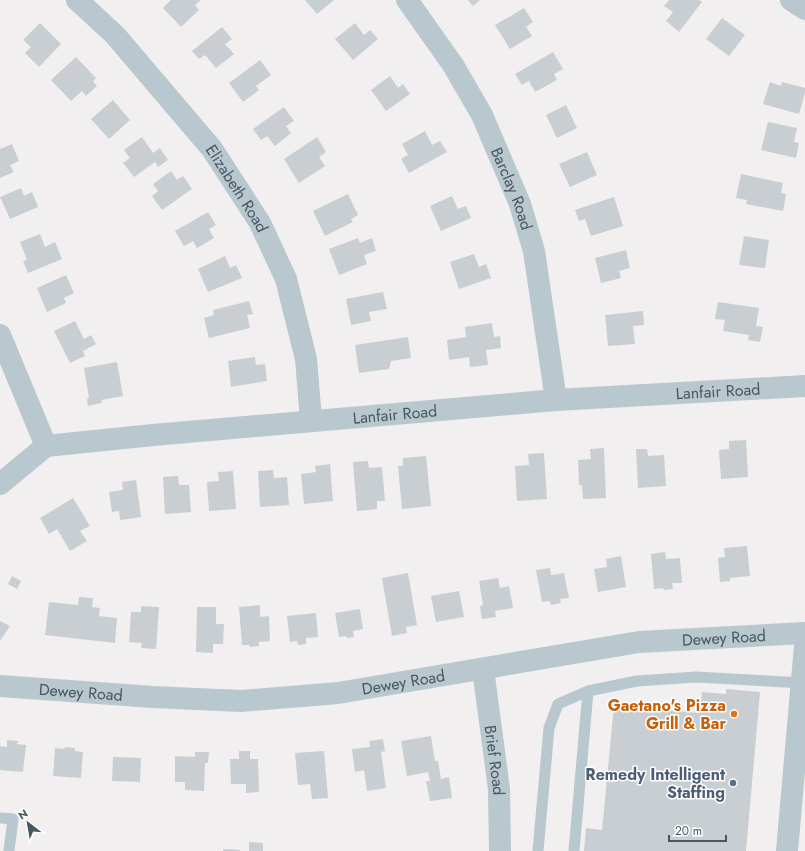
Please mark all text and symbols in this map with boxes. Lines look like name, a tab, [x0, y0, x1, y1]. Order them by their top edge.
street label: Elizabeth Road	[200, 140, 274, 236]
street label: Barclay Road	[485, 144, 538, 233]
street label: Lanfair Road	[675, 378, 761, 405]
street label: Lanfair Road	[352, 399, 438, 430]
street label: Dewey Road	[681, 624, 766, 652]
street label: Dewey Road	[360, 664, 447, 701]
street label: Dewey Road	[38, 678, 123, 707]
place label: Gaetano's Pizza Grill & Bar	[608, 694, 726, 735]
marker: Gaetano's Pizza Grill & Bar	[729, 709, 739, 719]
street label: Brief Road	[479, 724, 510, 796]
place label: Remedy Intelligent Staffing	[585, 763, 726, 804]
marker: Remedy Intelligent Staffing	[728, 778, 738, 788]
north arrow	[8, 803, 48, 843]
text: N	[15, 805, 31, 824]
scale bar	[669, 817, 726, 843]
text: 20 m	[675, 822, 702, 840]

